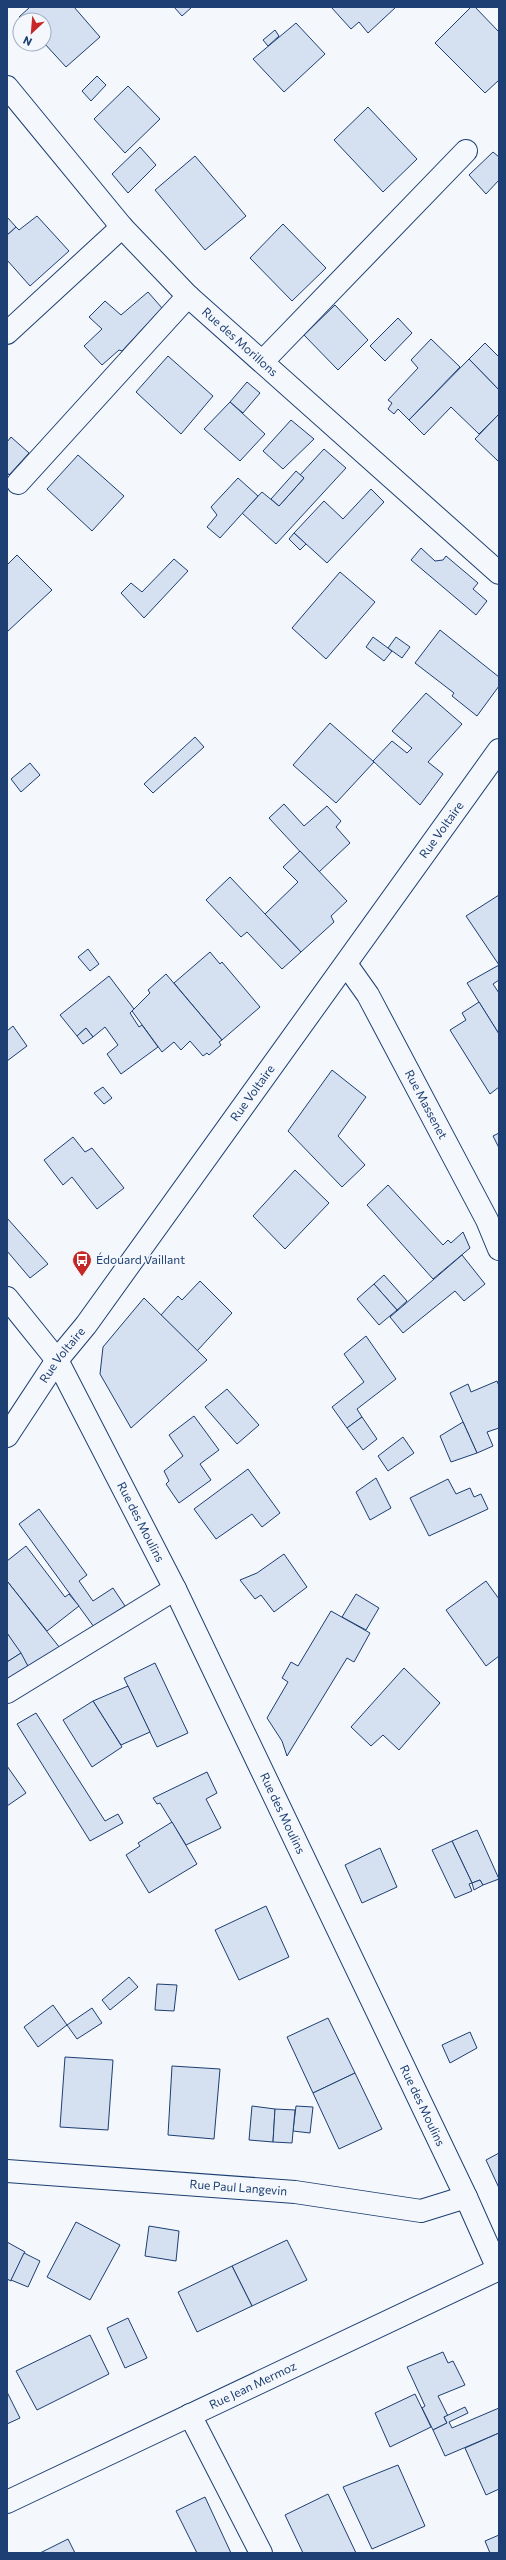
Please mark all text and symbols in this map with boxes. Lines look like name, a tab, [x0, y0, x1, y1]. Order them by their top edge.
north arrow	[12, 12, 52, 52]
text: N	[21, 34, 34, 49]
street label: Rue des Morillons	[200, 304, 281, 379]
street label: Rue Voltaire	[416, 798, 466, 860]
street label: Rue Voltaire	[227, 1061, 277, 1123]
street label: Rue Massenet	[403, 1067, 451, 1141]
bus stop icon: Édouard Vaillant	[71, 1249, 93, 1277]
place label: Édouard Vaillant	[96, 1252, 185, 1266]
street label: Rue Voltaire	[36, 1324, 87, 1385]
street label: Rue des Moulins	[115, 1479, 168, 1564]
street label: Rue des Moulins	[258, 1770, 309, 1856]
street label: Rue des Moulins	[398, 2062, 449, 2148]
street label: Rue Paul Langevin	[189, 2176, 288, 2197]
street label: Rue Jean Mermoz	[207, 2358, 298, 2411]

